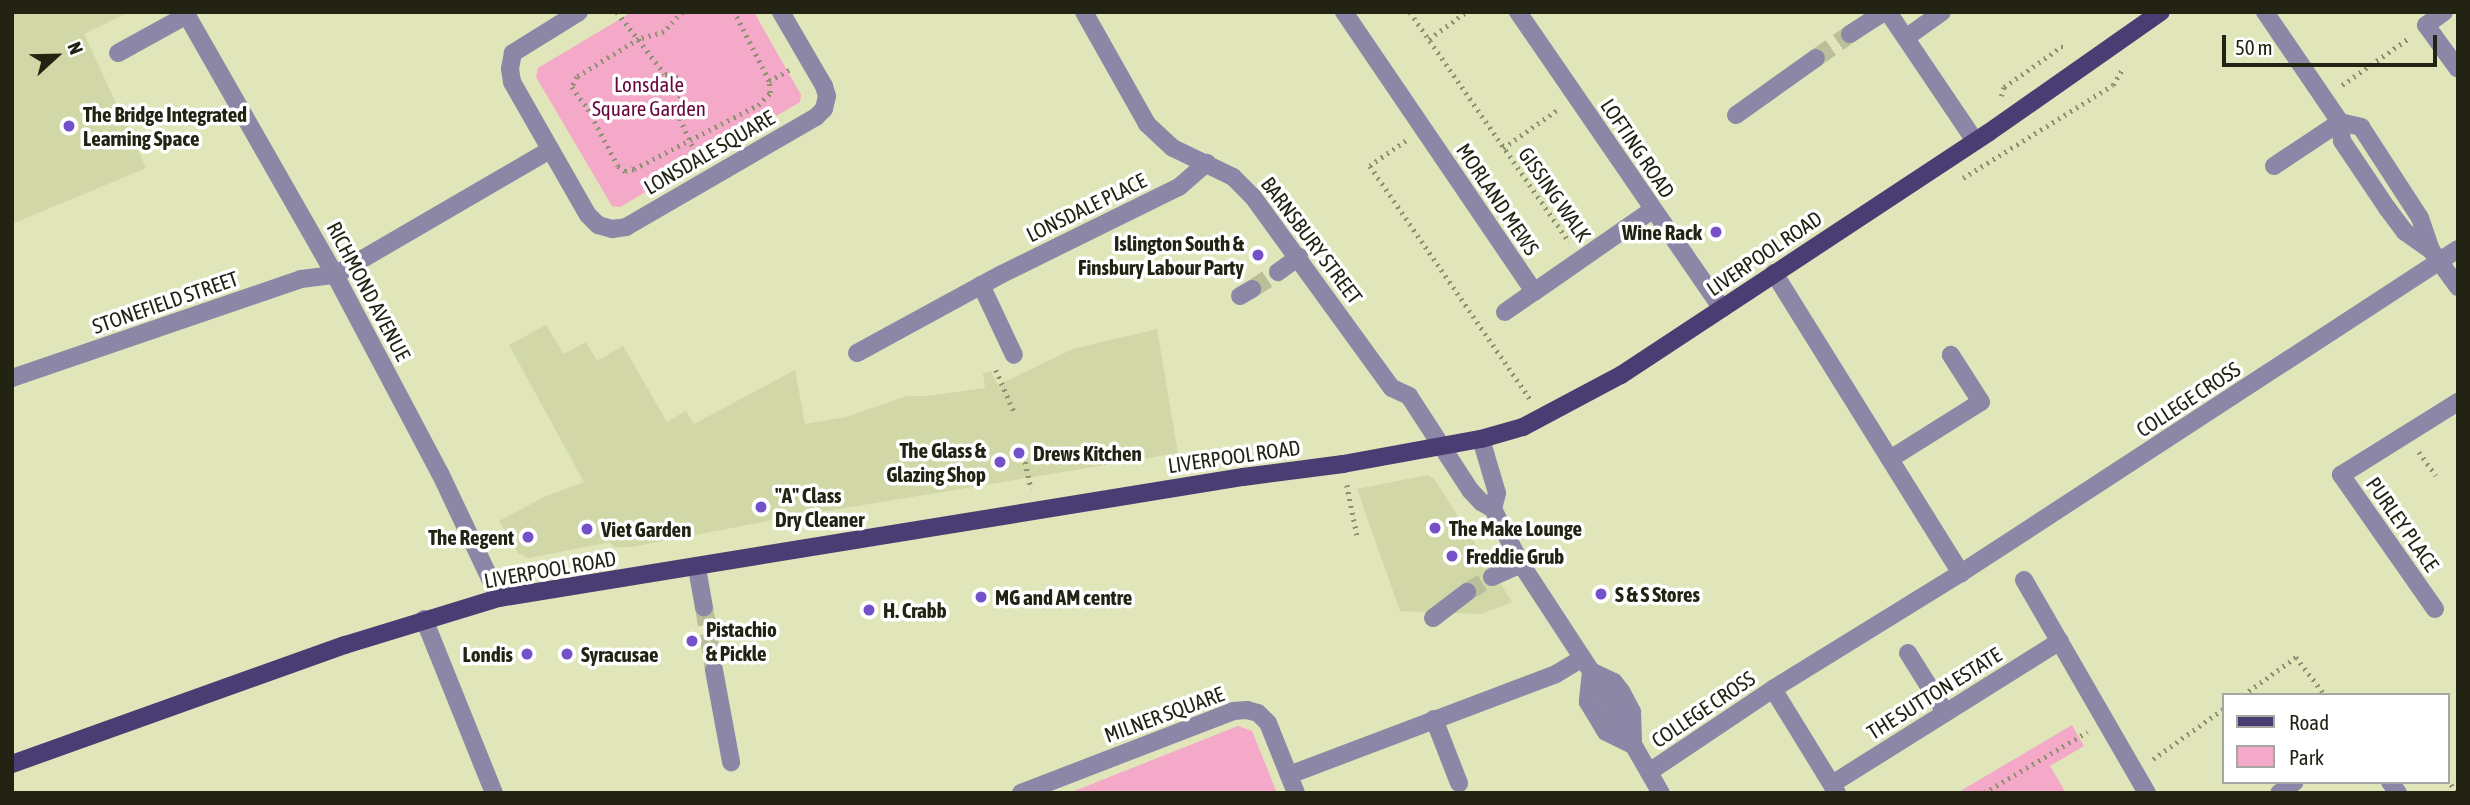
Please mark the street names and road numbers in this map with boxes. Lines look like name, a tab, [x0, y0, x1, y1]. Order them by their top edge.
street label: LOFTING ROAD	[1596, 94, 1680, 202]
street label: LONSDALE SQUARE	[639, 104, 779, 200]
street label: MORLAND MEWS	[1451, 138, 1545, 260]
street label: GISSING WALK	[1513, 142, 1597, 246]
street label: LONSDALE PLACE	[1022, 167, 1150, 247]
street label: BARNSBURY STREET	[1256, 172, 1368, 308]
street label: LIVERPOOL ROAD	[1702, 205, 1826, 301]
street label: RICHMOND AVENUE	[322, 217, 416, 365]
street label: STONEFIELD STREET	[89, 265, 241, 339]
street label: COLLEGE CROSS	[2131, 356, 2245, 442]
street label: LIVERPOOL ROAD	[1166, 434, 1302, 478]
street label: PURLEY PLACE	[2361, 472, 2445, 576]
street label: LIVERPOOL ROAD	[482, 545, 618, 593]
street label: THE SUTTON ESTATE	[1862, 642, 2006, 744]
street label: COLLEGE CROSS	[1647, 665, 1759, 753]
street label: MILNER SQUARE	[1101, 681, 1227, 747]

